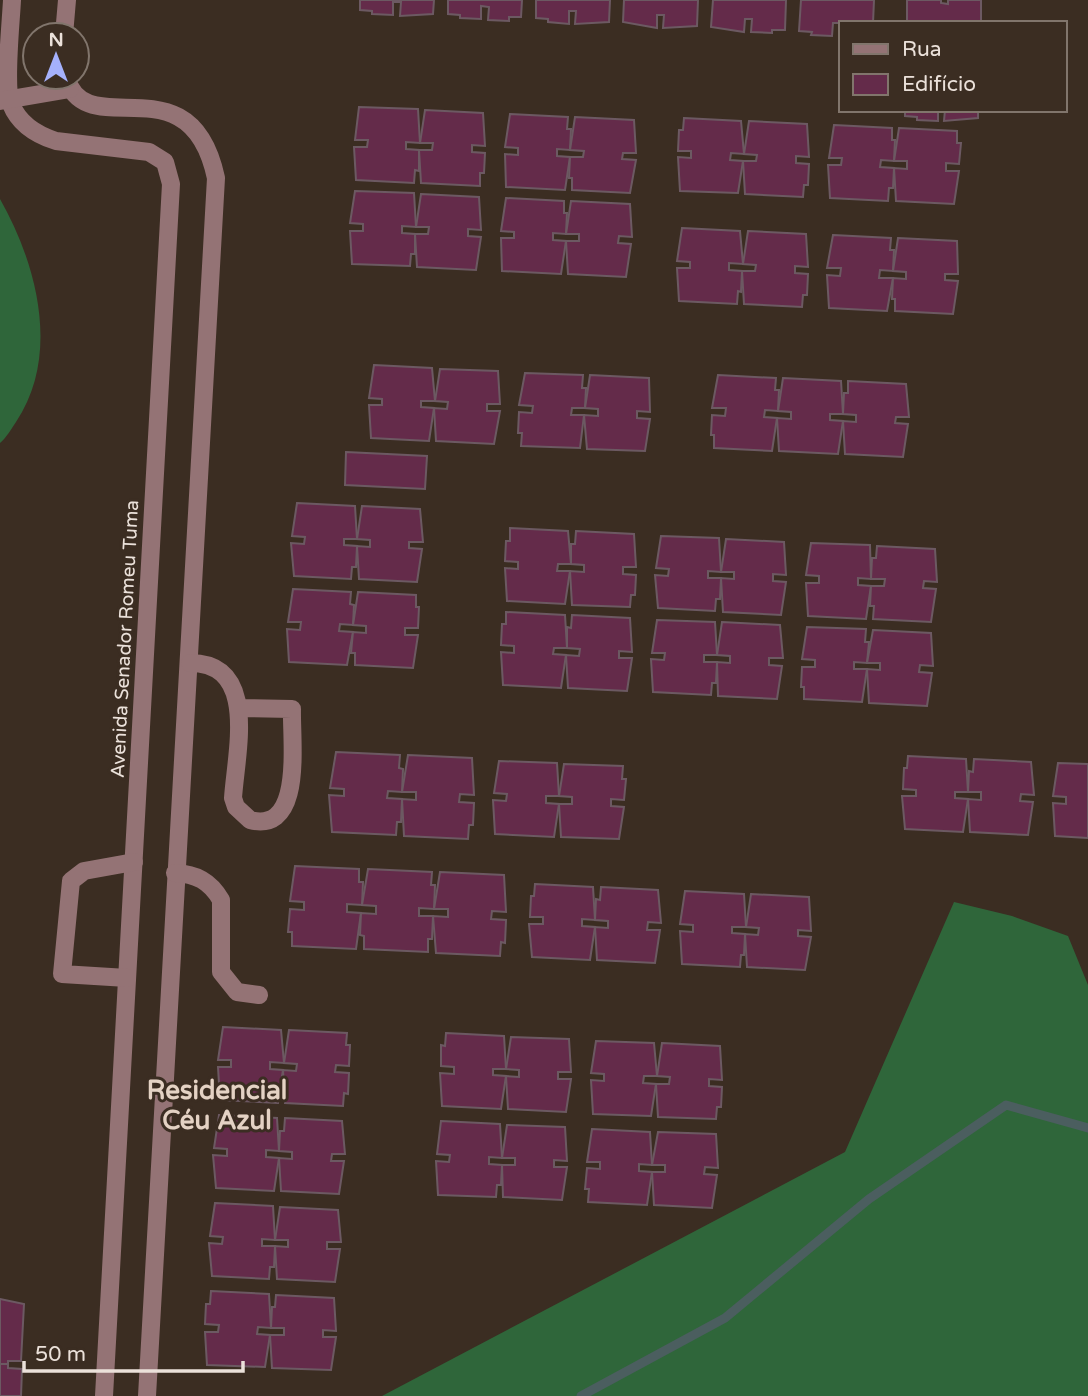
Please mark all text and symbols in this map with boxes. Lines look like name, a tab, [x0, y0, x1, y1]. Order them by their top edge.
north arrow	[21, 21, 91, 91]
legend	[839, 21, 1067, 112]
text: N	[48, 29, 64, 51]
text: Rua	[902, 37, 942, 62]
text: Edifício	[902, 72, 976, 97]
street label: Avenida Senador Romeu Tuma	[107, 499, 143, 779]
district label: Residencial Céu Azul	[147, 1075, 287, 1136]
scale bar	[24, 1330, 243, 1374]
text: 50 m	[35, 1342, 86, 1367]

